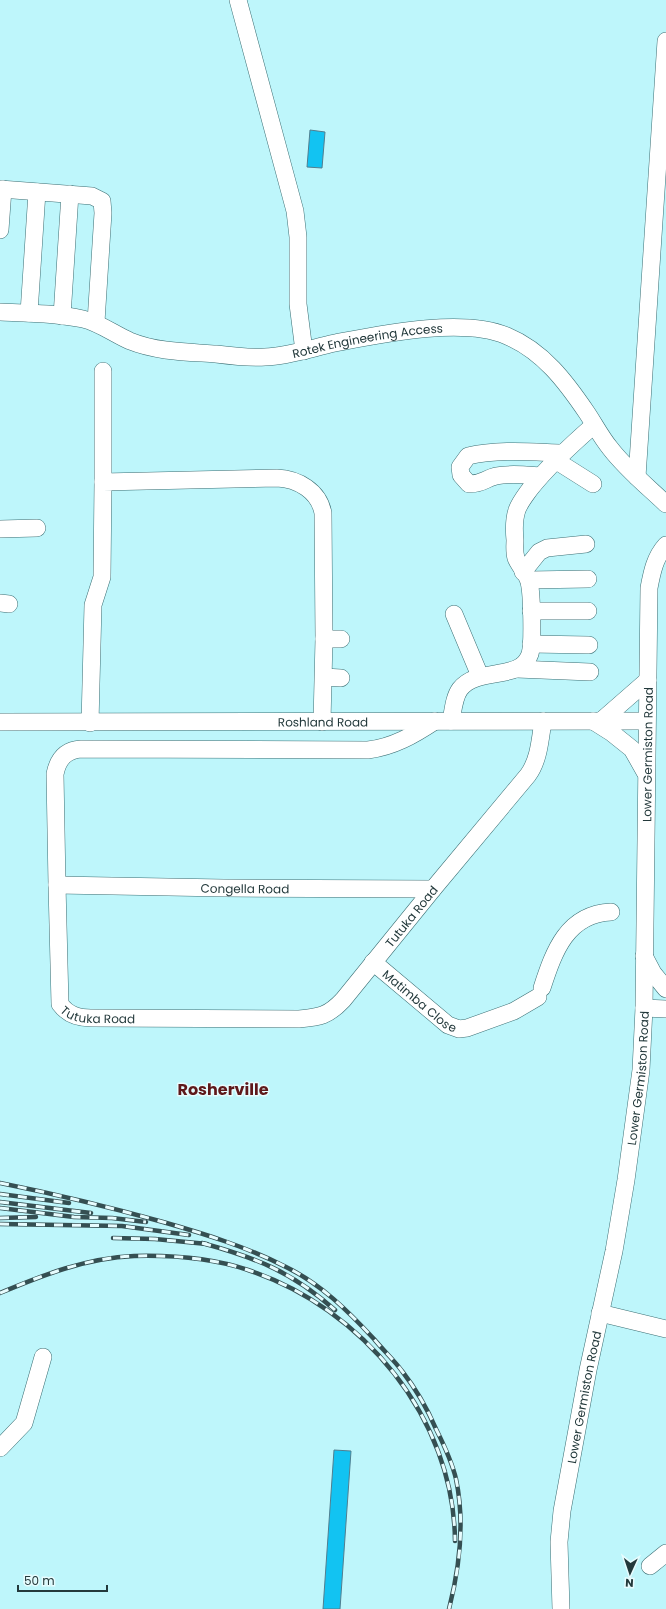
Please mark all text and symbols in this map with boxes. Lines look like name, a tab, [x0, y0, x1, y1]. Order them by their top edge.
street label: Rotek Engineering Access	[291, 319, 443, 362]
street label: Lower Germiston Road	[638, 687, 656, 822]
street label: Roshland Road	[278, 713, 368, 730]
street label: Congella Road	[200, 879, 289, 897]
street label: Tutuka Road	[381, 882, 441, 951]
street label: Matimba Close	[379, 965, 459, 1036]
street label: Tutuka Road	[57, 1001, 135, 1027]
street label: Lower Germiston Road	[622, 1011, 652, 1146]
district label: Rosherville	[177, 1078, 269, 1101]
street label: Lower Germiston Road	[562, 1329, 605, 1465]
north arrow	[610, 1553, 650, 1593]
scale bar	[18, 1567, 107, 1593]
text: 50 m	[24, 1572, 55, 1589]
text: N	[625, 1575, 634, 1591]

